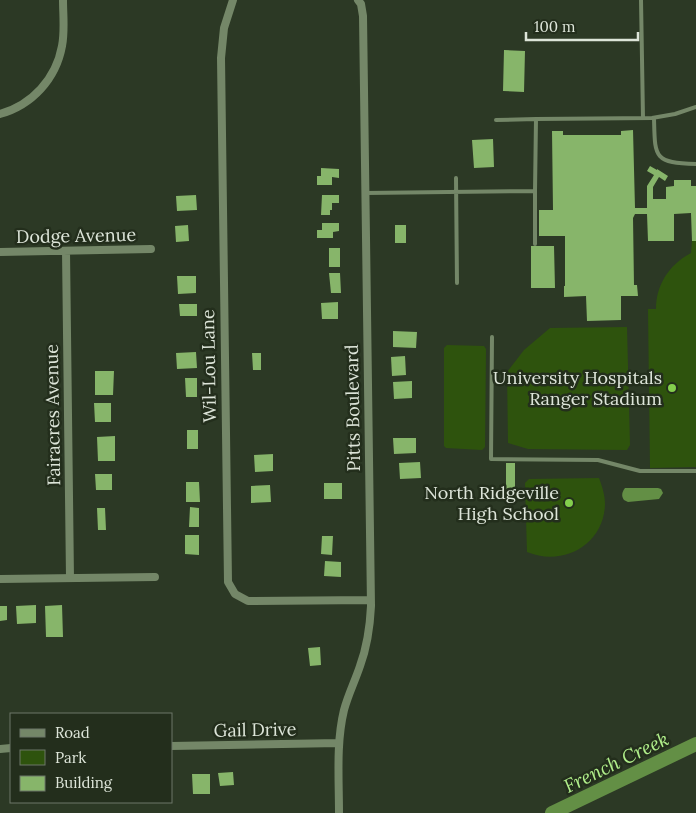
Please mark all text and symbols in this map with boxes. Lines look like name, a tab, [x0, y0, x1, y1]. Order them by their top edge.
scale bar	[526, 10, 638, 42]
text: 100 m	[534, 17, 575, 36]
street label: Dodge Avenue	[16, 223, 136, 248]
street label: Wil-Lou Lane	[196, 309, 221, 423]
street label: Fairacres Avenue	[40, 344, 65, 486]
street label: Pitts Boulevard	[340, 344, 365, 472]
place label: University Hospitals Ranger Stadium	[493, 366, 662, 410]
marker: University Hospitals Ranger Stadium	[666, 382, 678, 394]
place label: North Ridgeville High School	[424, 481, 559, 525]
marker: North Ridgeville High School	[563, 497, 575, 509]
legend	[10, 713, 172, 803]
street label: Gail Drive	[213, 717, 297, 742]
text: Road	[55, 723, 90, 742]
water label: French Creek	[560, 726, 673, 798]
text: Park	[55, 748, 86, 767]
text: Building	[55, 773, 113, 792]

